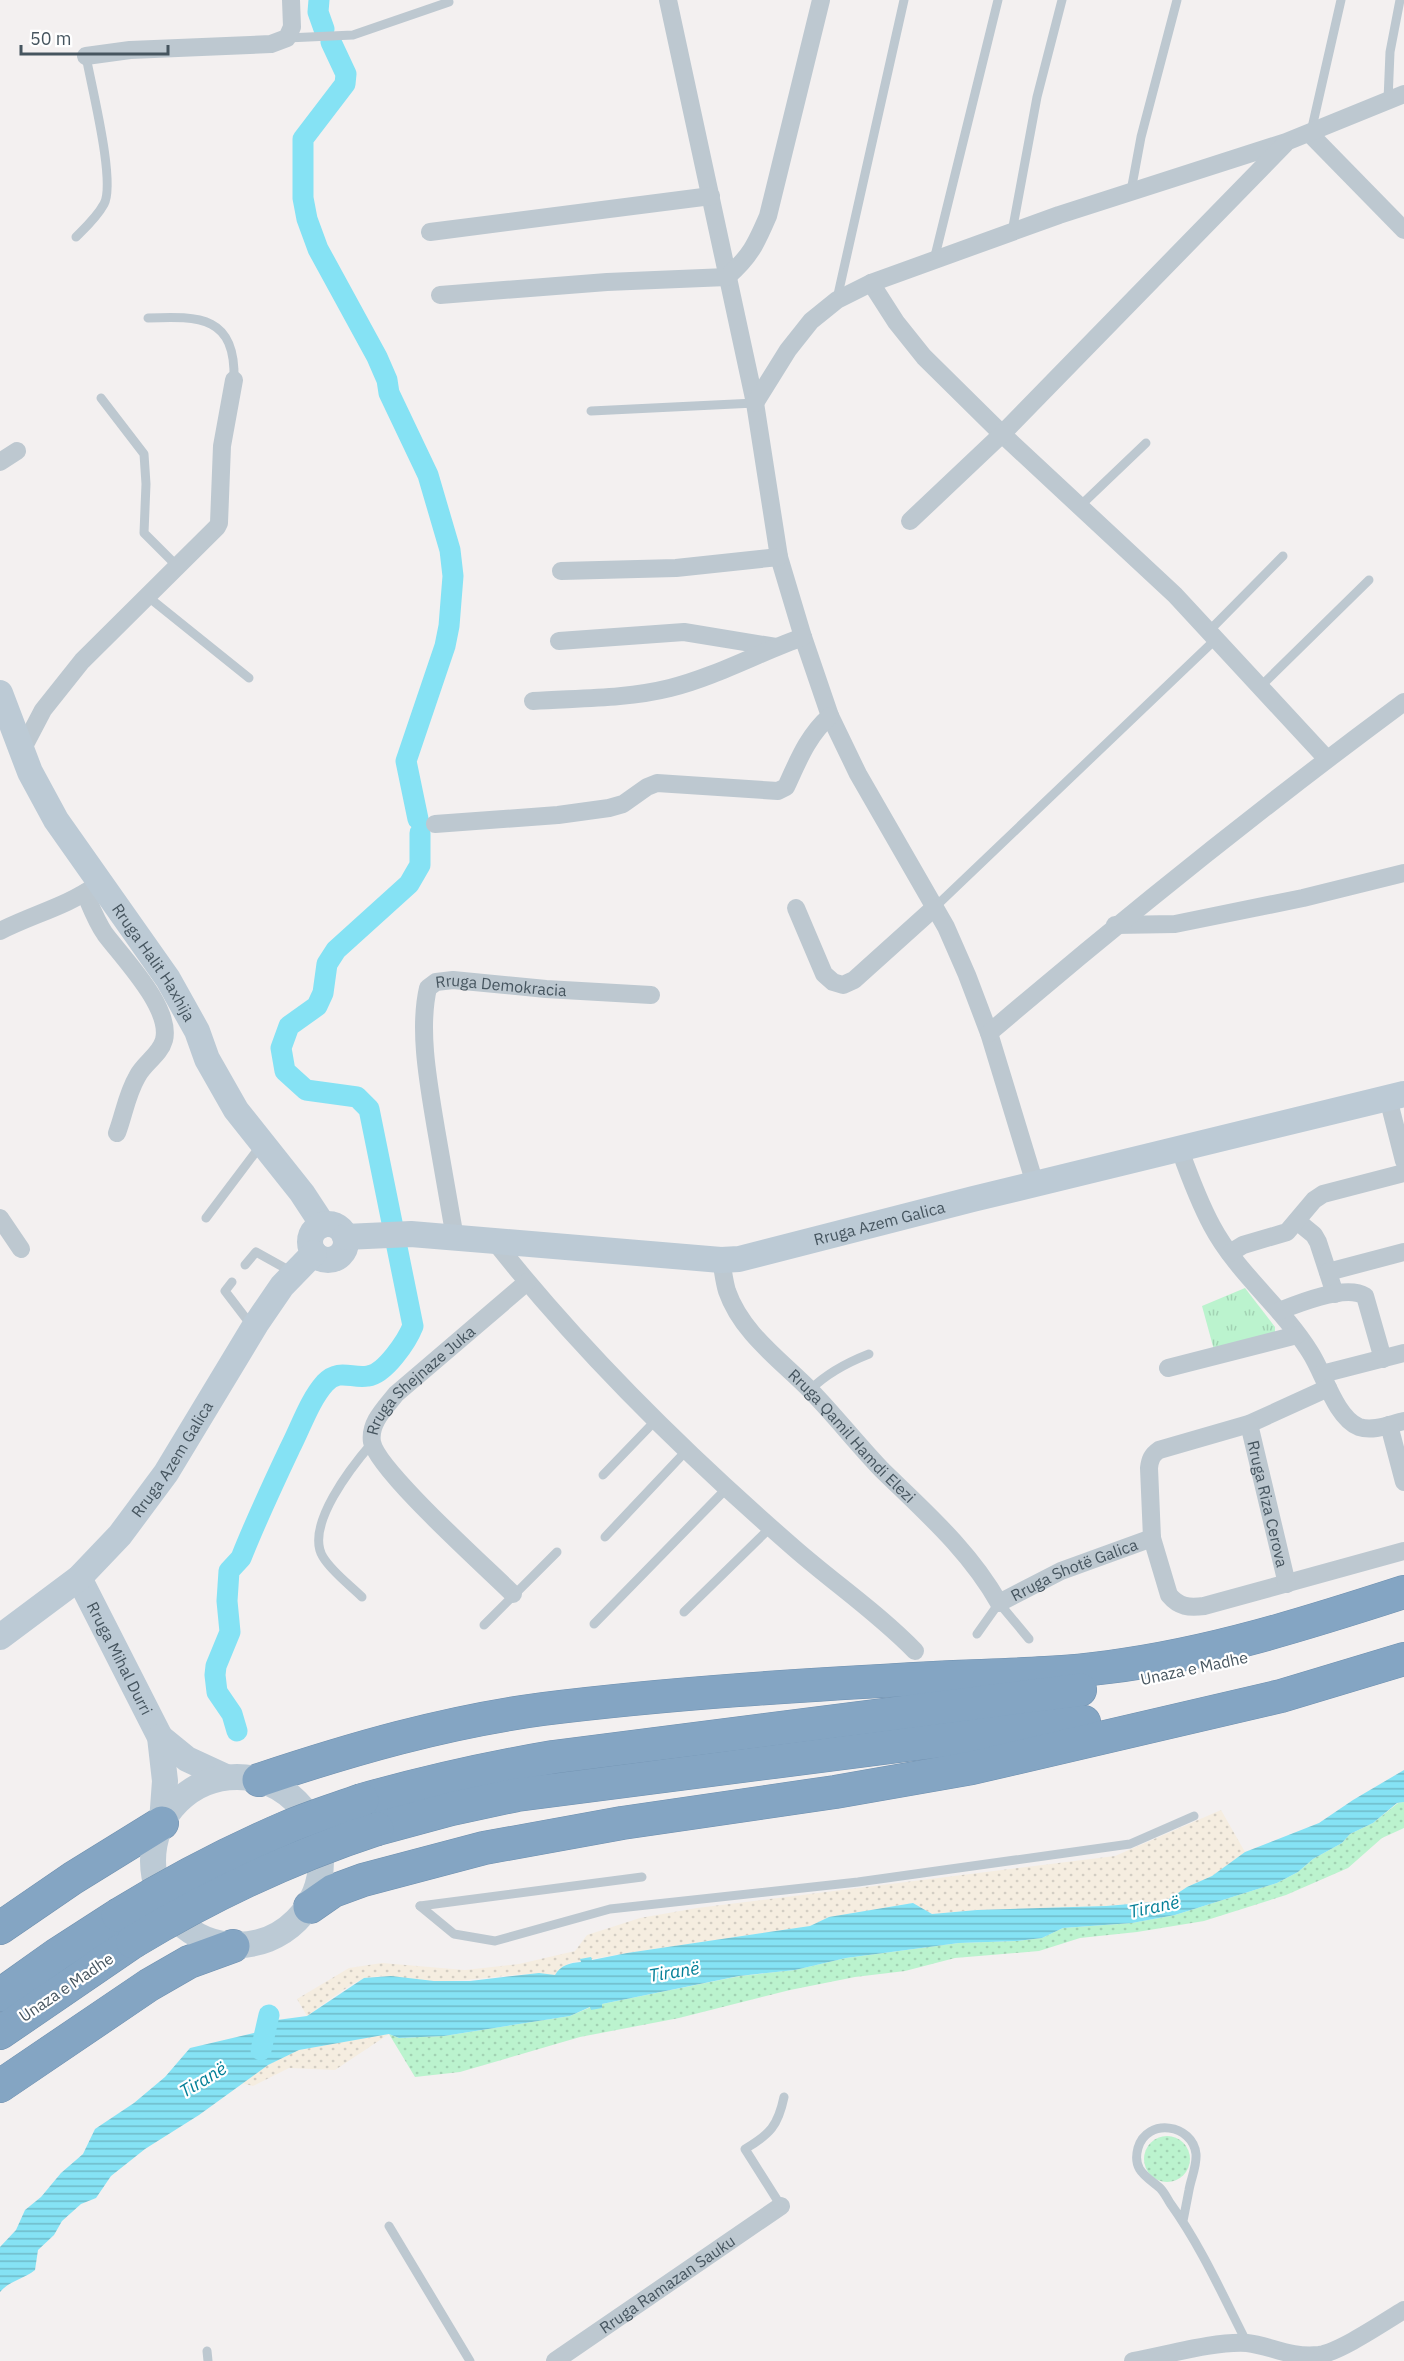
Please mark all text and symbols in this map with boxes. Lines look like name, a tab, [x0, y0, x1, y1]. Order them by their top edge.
scale bar	[21, 18, 168, 56]
text: 50 m	[30, 27, 72, 50]
street label: Rruga Halit Haxhija	[108, 899, 200, 1025]
street label: Rruga Demokracia	[434, 970, 568, 1000]
street label: Rruga Azem Galica	[811, 1196, 948, 1249]
street label: Rruga Shejnaze Juka	[362, 1321, 479, 1437]
street label: Rruga Qamil Hamdi Elezi	[784, 1364, 920, 1507]
street label: Rruga Azem Galica	[127, 1397, 217, 1521]
street label: Rruga Riza Cerova	[1243, 1438, 1293, 1570]
street label: Rruga Shotë Galica	[1007, 1534, 1141, 1605]
street label: Rruga Mihal Durri	[83, 1598, 157, 1718]
street label: Unaza e Madhe	[1138, 1647, 1250, 1689]
water label: Tiranë	[1127, 1890, 1181, 1923]
street label: Unaza e Madhe	[15, 1948, 117, 2026]
water label: Tiranë	[647, 1956, 701, 1987]
water label: Tiranë	[175, 2057, 231, 2103]
street label: Rruga Ramazan Sauku	[595, 2231, 739, 2338]

